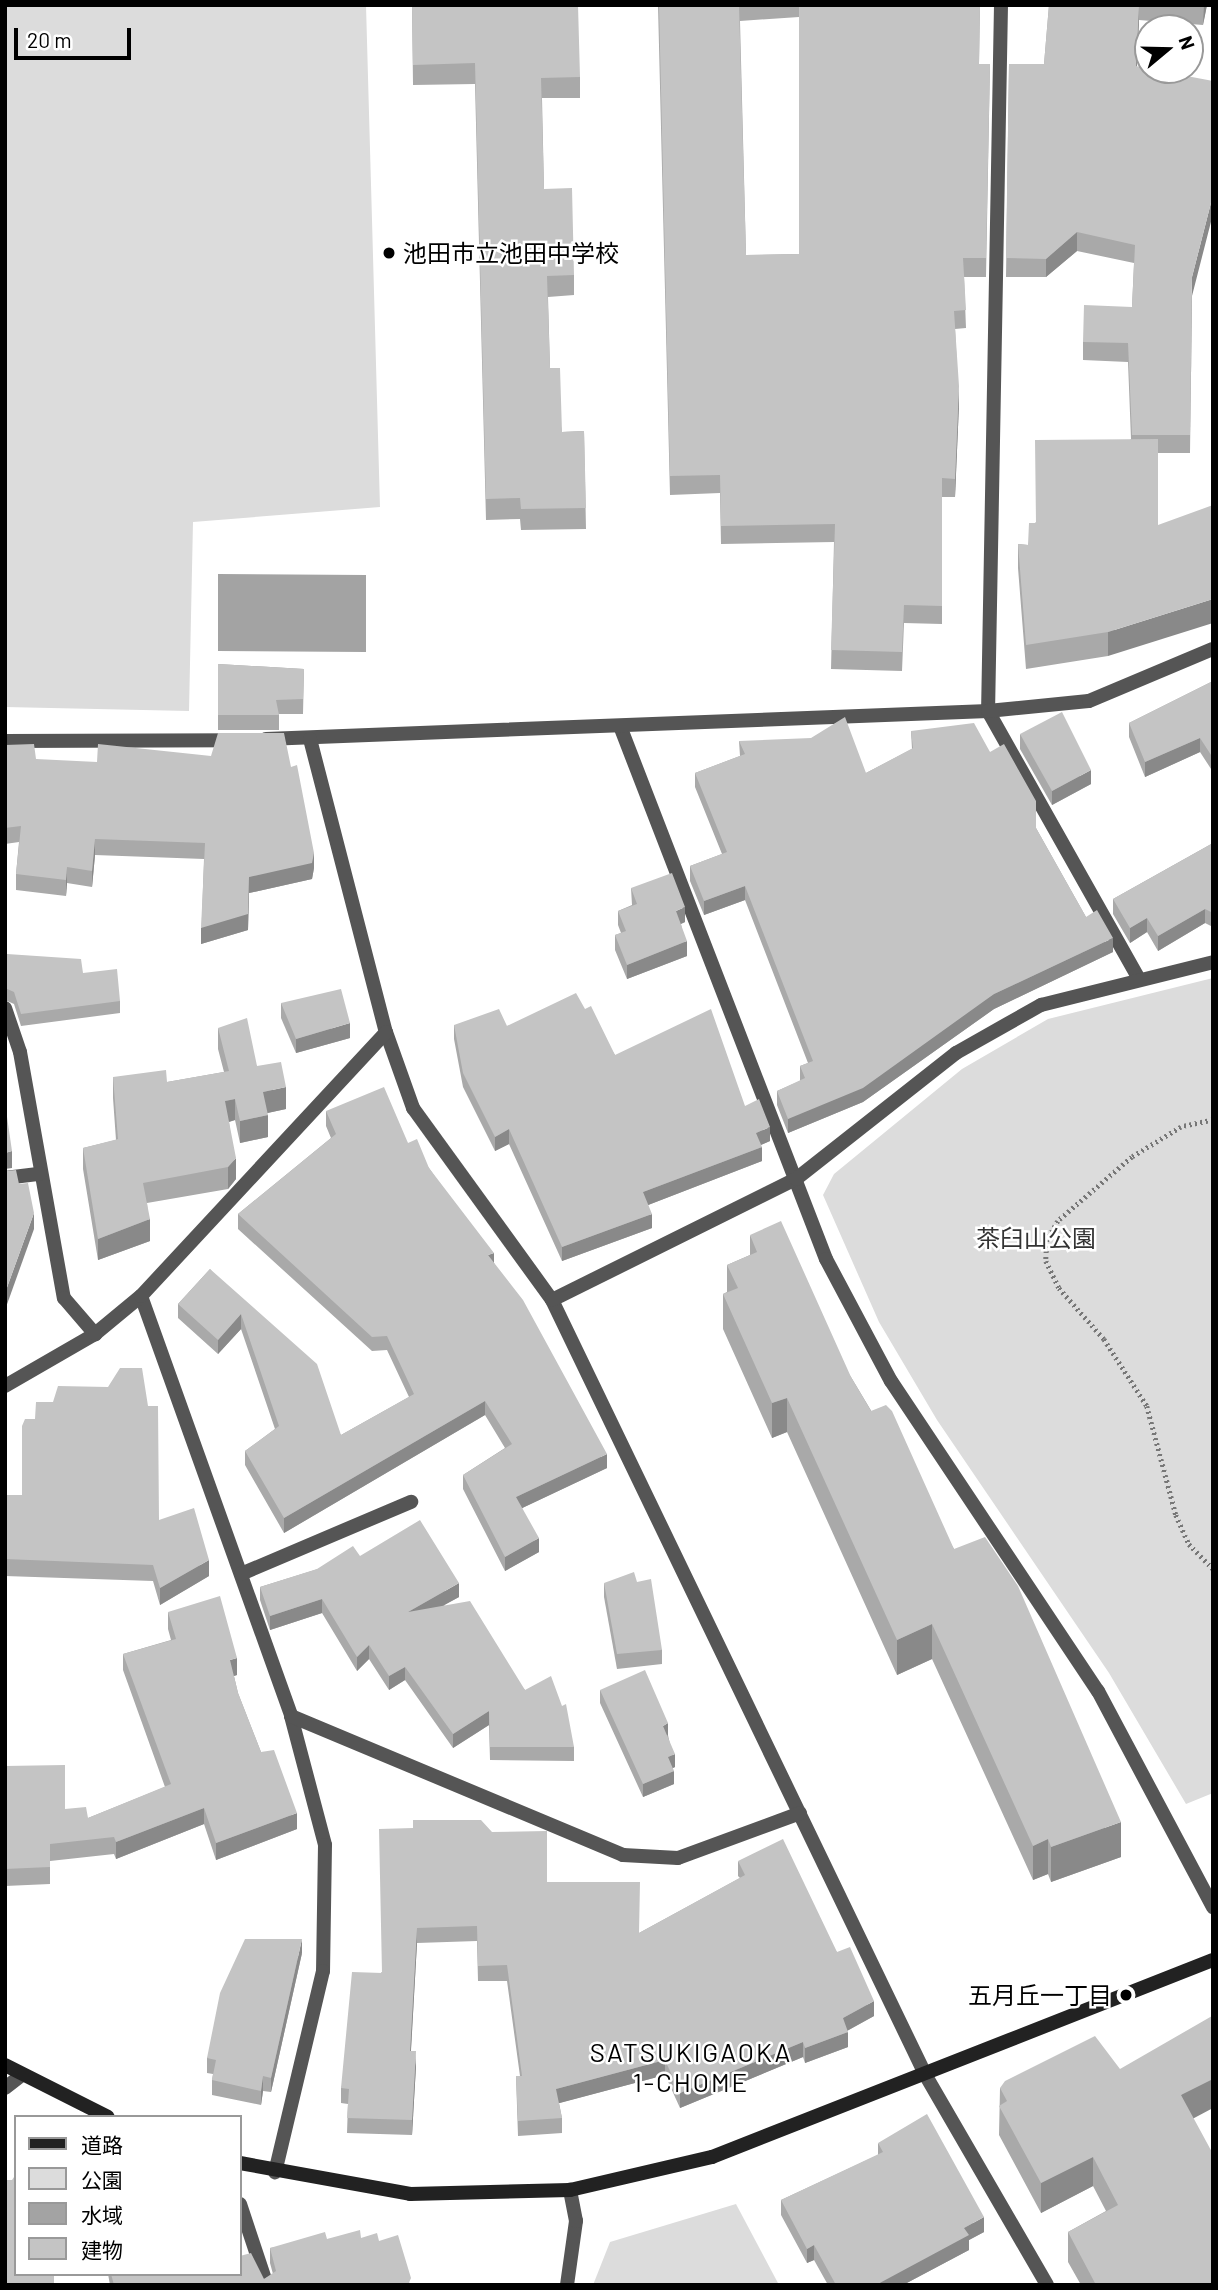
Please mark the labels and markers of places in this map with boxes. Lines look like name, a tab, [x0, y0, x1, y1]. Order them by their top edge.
place label: 池田市立池田中学校	[403, 239, 619, 267]
marker: 池田市立池田中学校	[381, 245, 397, 261]
place label: 五月丘一丁目	[968, 1981, 1112, 2009]
marker: 五月丘一丁目	[1118, 1987, 1134, 2003]

